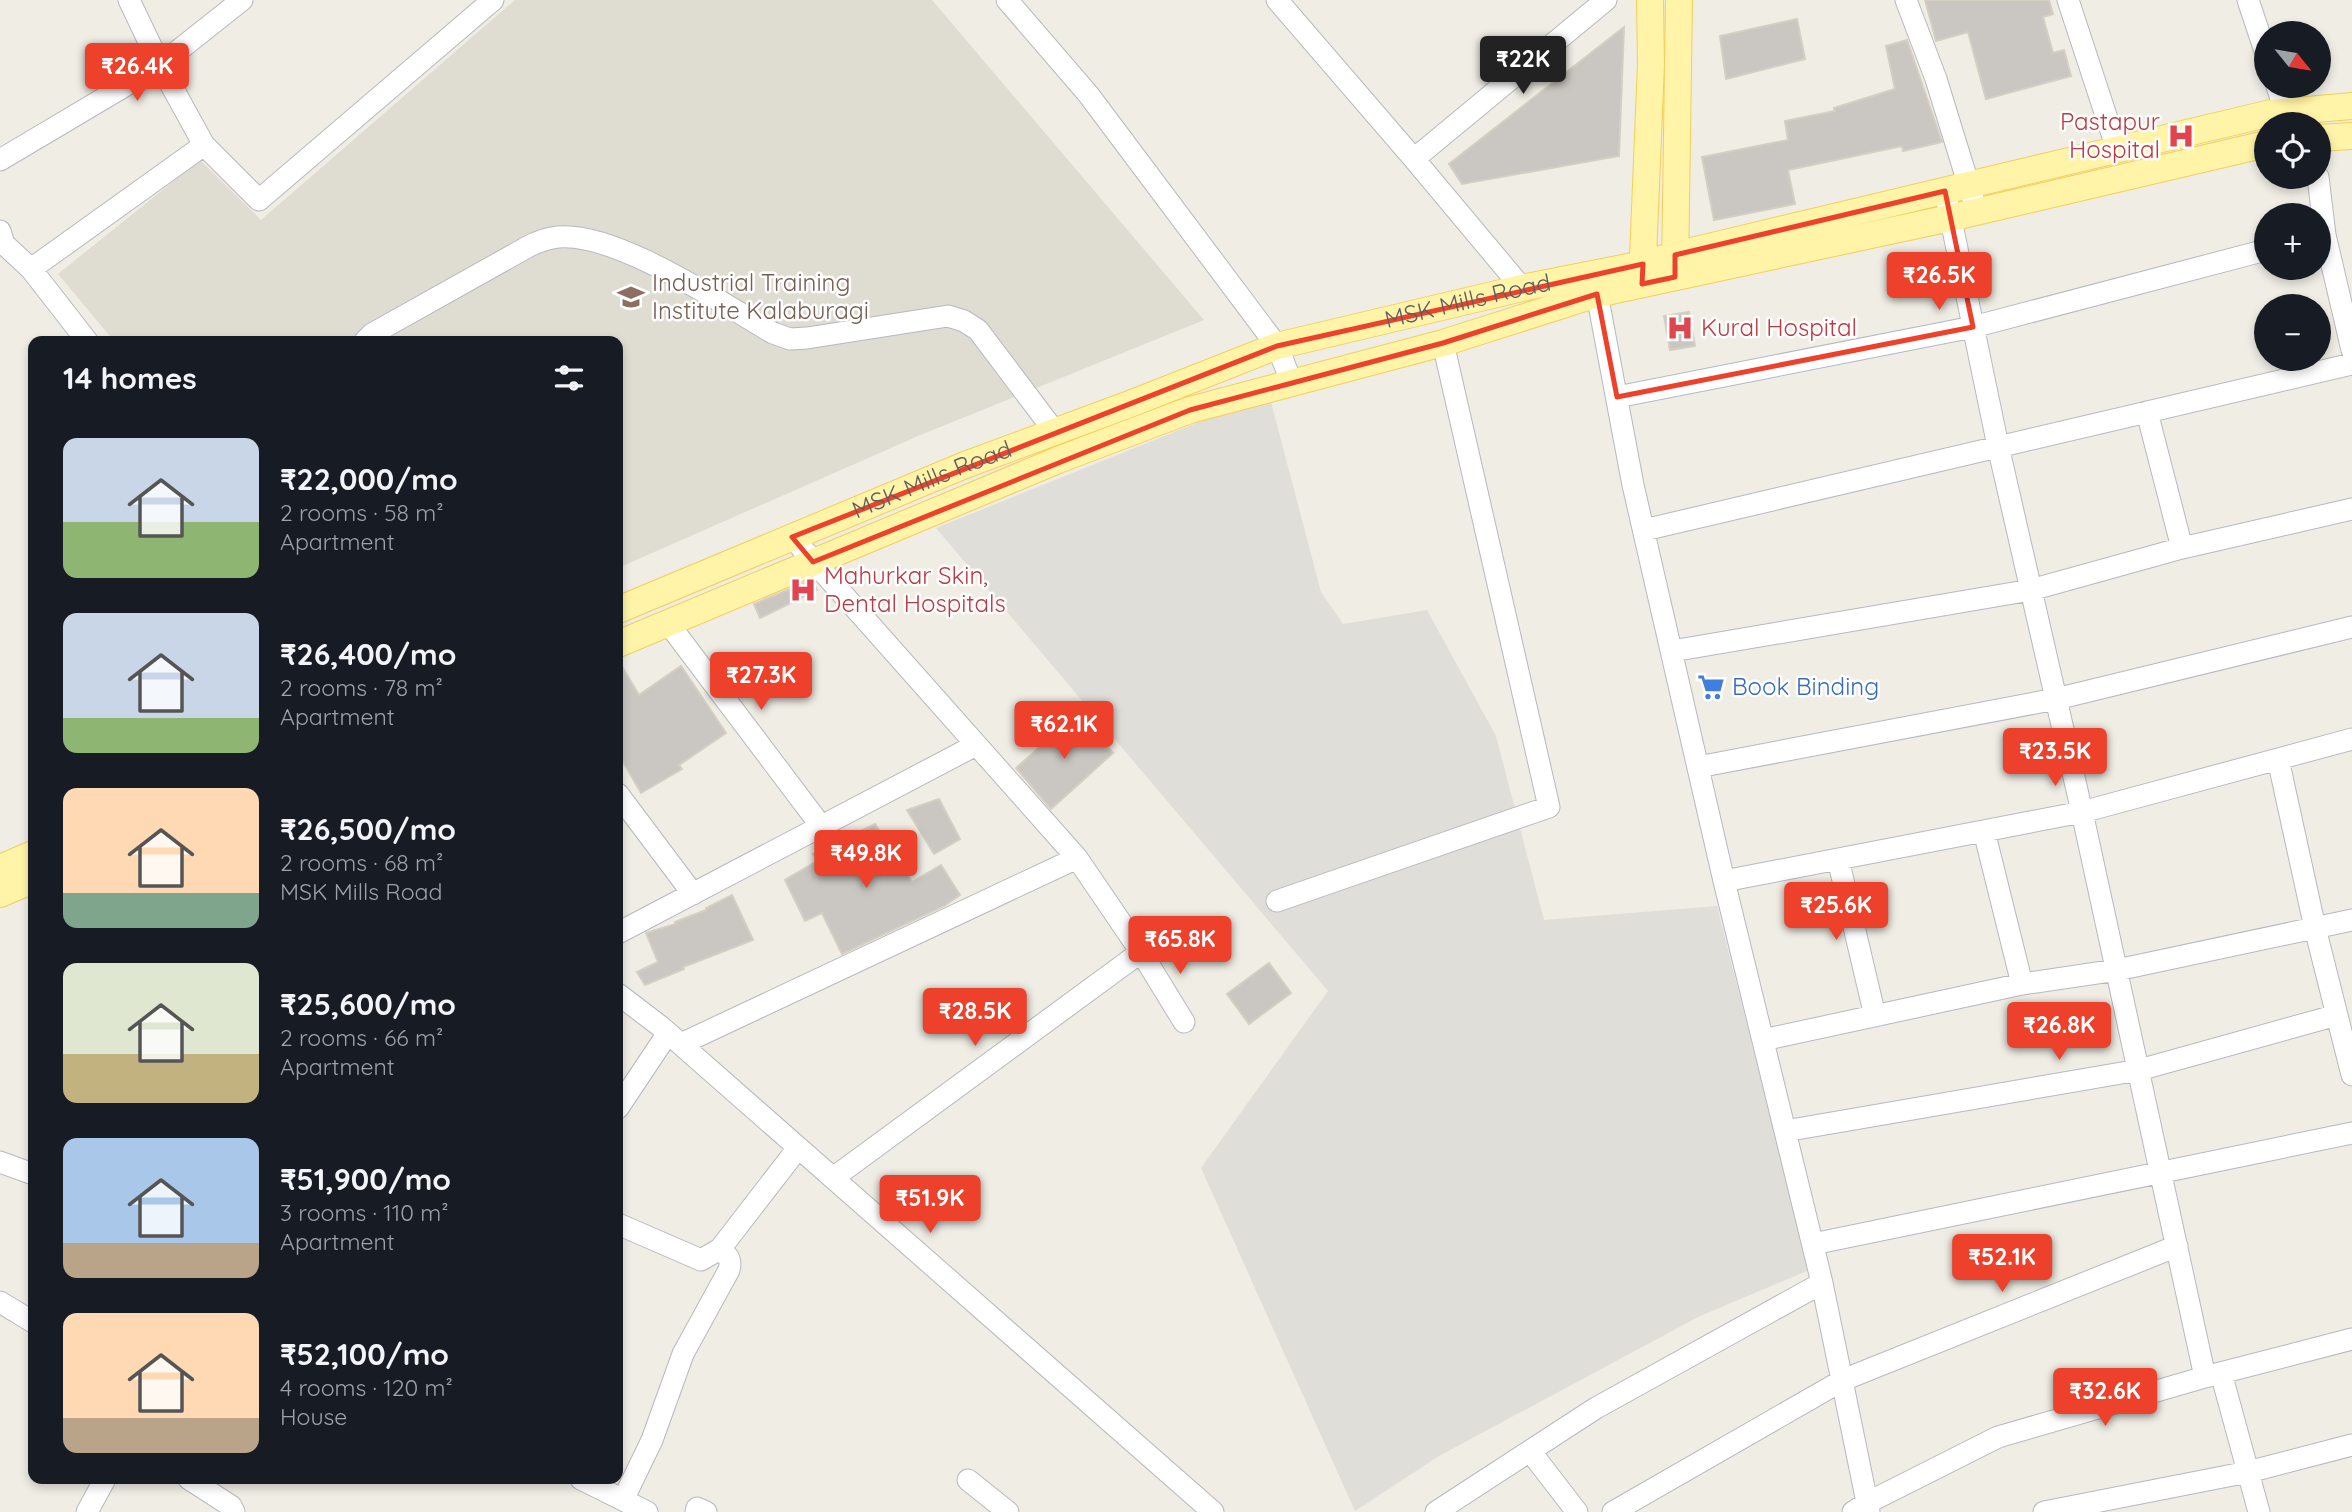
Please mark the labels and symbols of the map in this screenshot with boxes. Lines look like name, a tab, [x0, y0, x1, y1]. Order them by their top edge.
north arrow	[2254, 21, 2331, 98]
pin: ₹22K	[1482, 36, 1564, 96]
pin: ₹26.4K	[80, 43, 194, 103]
place label: Pastapur Hospital	[2060, 106, 2160, 164]
hospital icon: Pastapur Hospital	[2166, 121, 2196, 151]
pin: ₹26.5K	[1882, 252, 1996, 312]
place label: Industrial Training Institute Kalaburagi	[652, 267, 869, 325]
street label: MSK Mills Road	[1382, 267, 1553, 334]
school or university icon: Industrial Training Institute Kalaburagi	[616, 282, 646, 312]
place label: Kural Hospital	[1701, 312, 1857, 342]
hospital icon: Kural Hospital	[1665, 313, 1695, 343]
street label: MSK Mills Road	[847, 433, 1016, 525]
place label: Mahurkar Skin, Dental Hospitals	[824, 560, 1006, 618]
hospital icon: Mahurkar Skin, Dental Hospitals	[788, 575, 818, 605]
pin: ₹27.3K	[704, 652, 818, 712]
place label: Book Binding	[1732, 671, 1879, 701]
supermarket icon: Book Binding	[1696, 672, 1726, 702]
pin: ₹62.1K	[1007, 702, 1121, 761]
pin: ₹23.5K	[1998, 728, 2112, 788]
pin: ₹49.8K	[809, 830, 923, 890]
pin: ₹25.6K	[1779, 883, 1893, 942]
pin: ₹65.8K	[1123, 916, 1237, 976]
pin: ₹28.5K	[918, 988, 1032, 1048]
pin: ₹26.8K	[2002, 1002, 2116, 1062]
pin: ₹51.9K	[873, 1176, 987, 1235]
pin: ₹52.1K	[1945, 1234, 2059, 1294]
pin: ₹32.6K	[2048, 1368, 2162, 1428]

